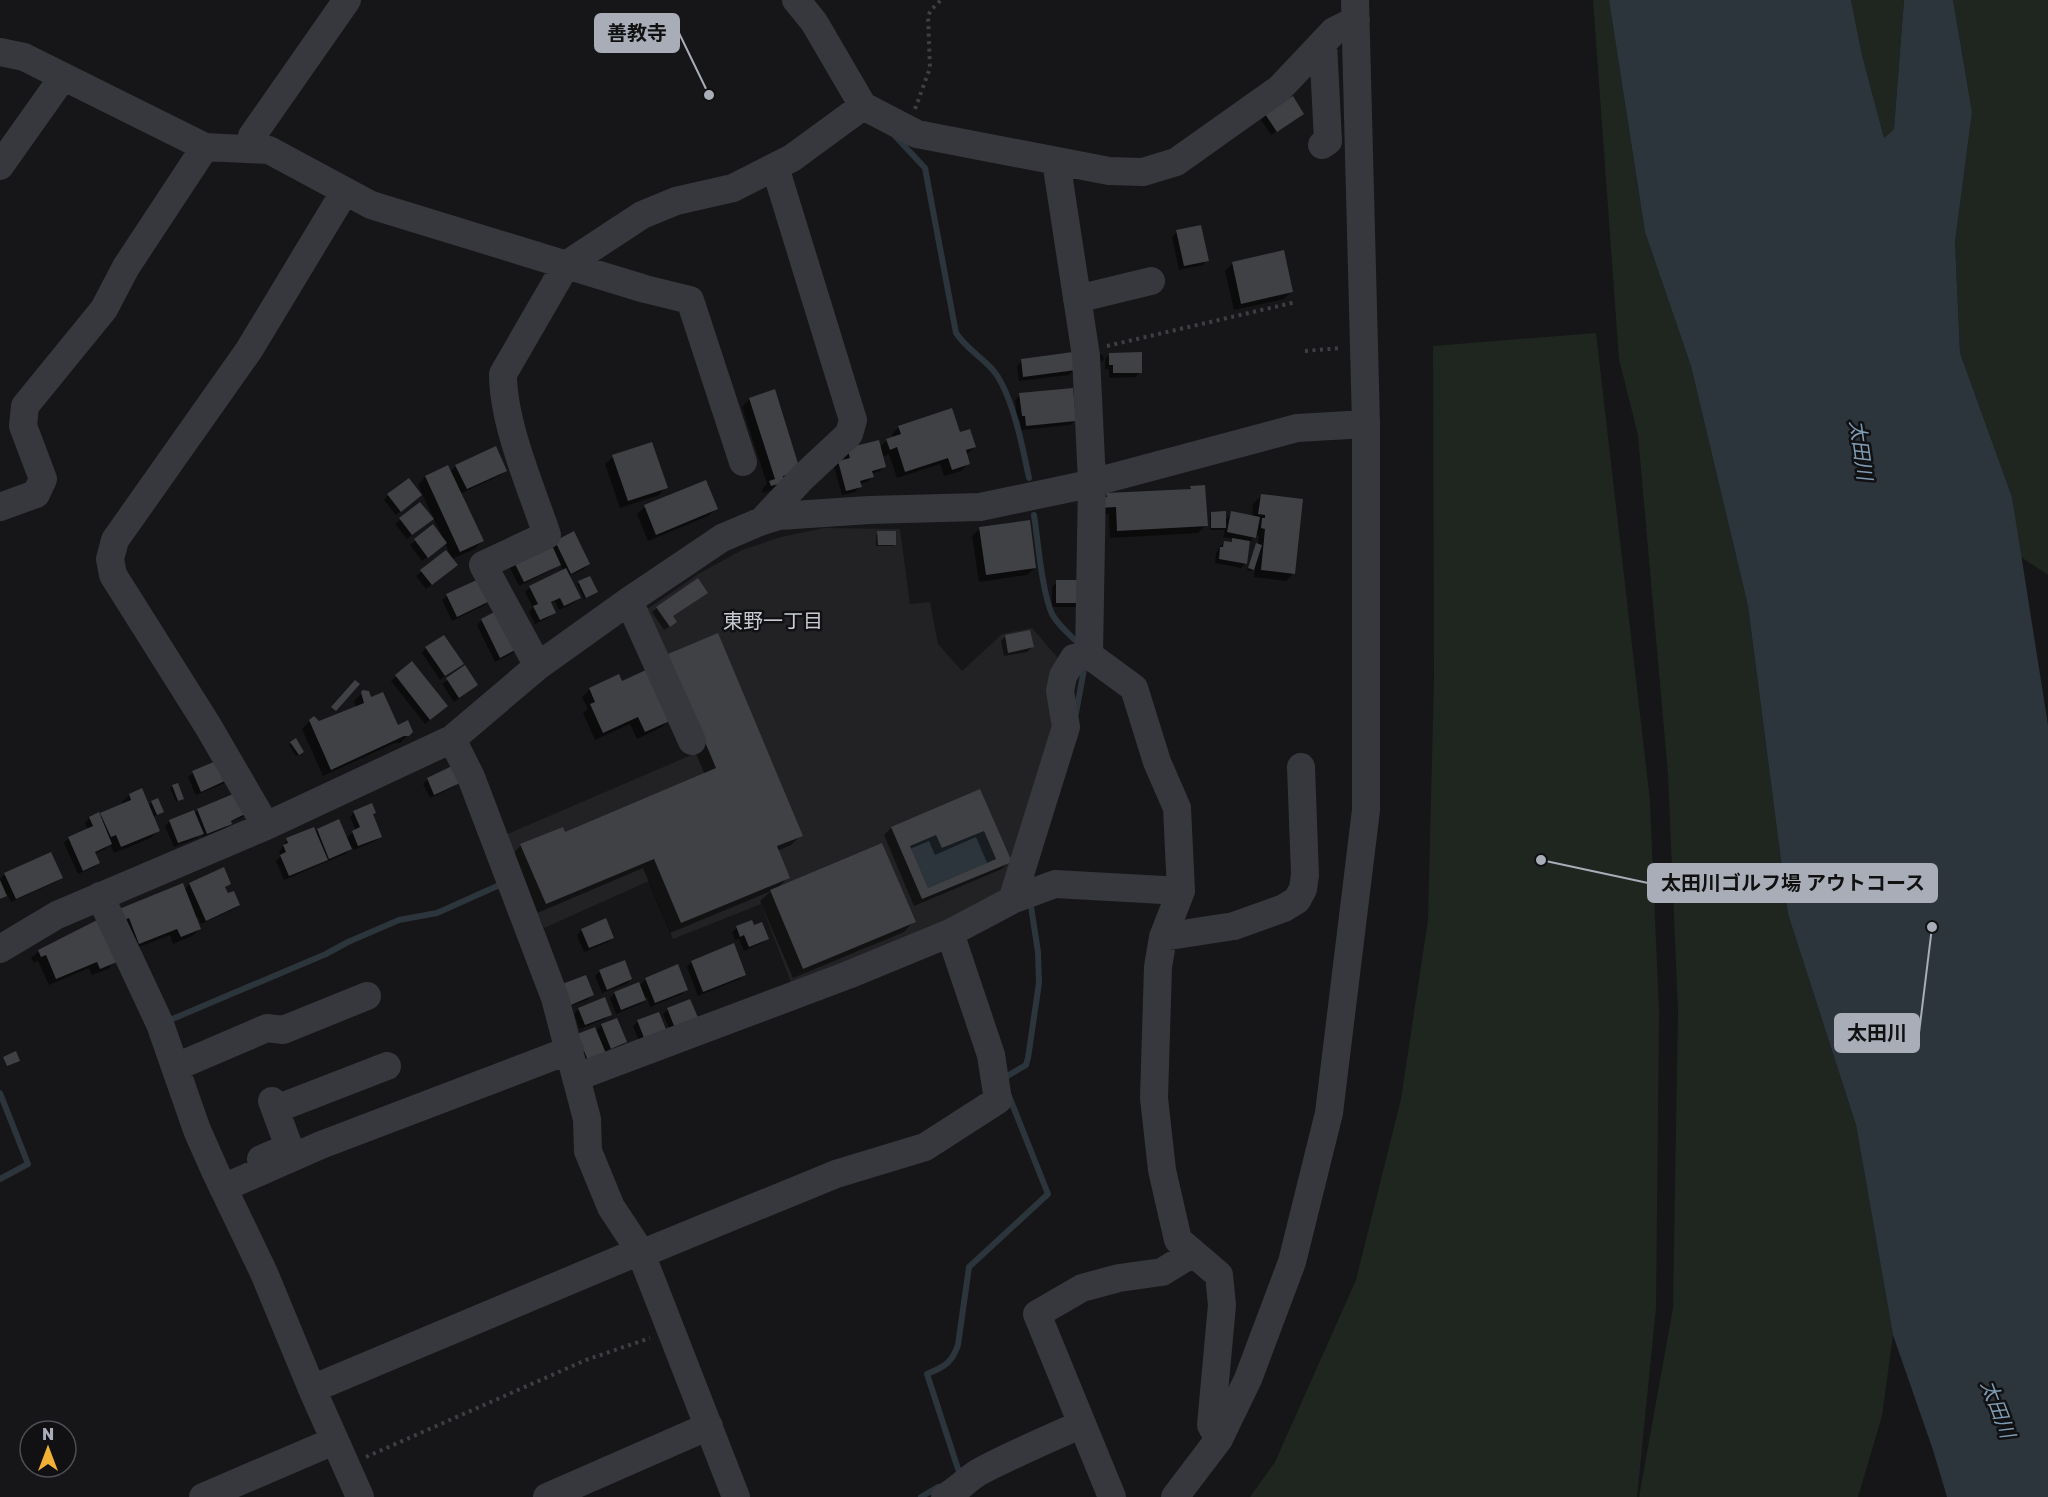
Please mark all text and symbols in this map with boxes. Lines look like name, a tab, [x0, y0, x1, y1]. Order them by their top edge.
callout: 善教寺	[595, 14, 679, 52]
text: 善教寺	[607, 20, 667, 44]
water label: 太田川	[1846, 418, 1878, 483]
district label: 東野一丁目	[723, 608, 823, 632]
callout: 太田川ゴルフ場 アウトコース	[1648, 864, 1937, 902]
text: 太田川ゴルフ場 アウトコース	[1661, 870, 1925, 894]
callout: 太田川	[1835, 1014, 1919, 1052]
text: 太田川	[1847, 1020, 1907, 1044]
water label: 太田川	[1977, 1376, 2022, 1443]
north arrow	[18, 1419, 78, 1479]
text: N	[42, 1424, 54, 1444]

